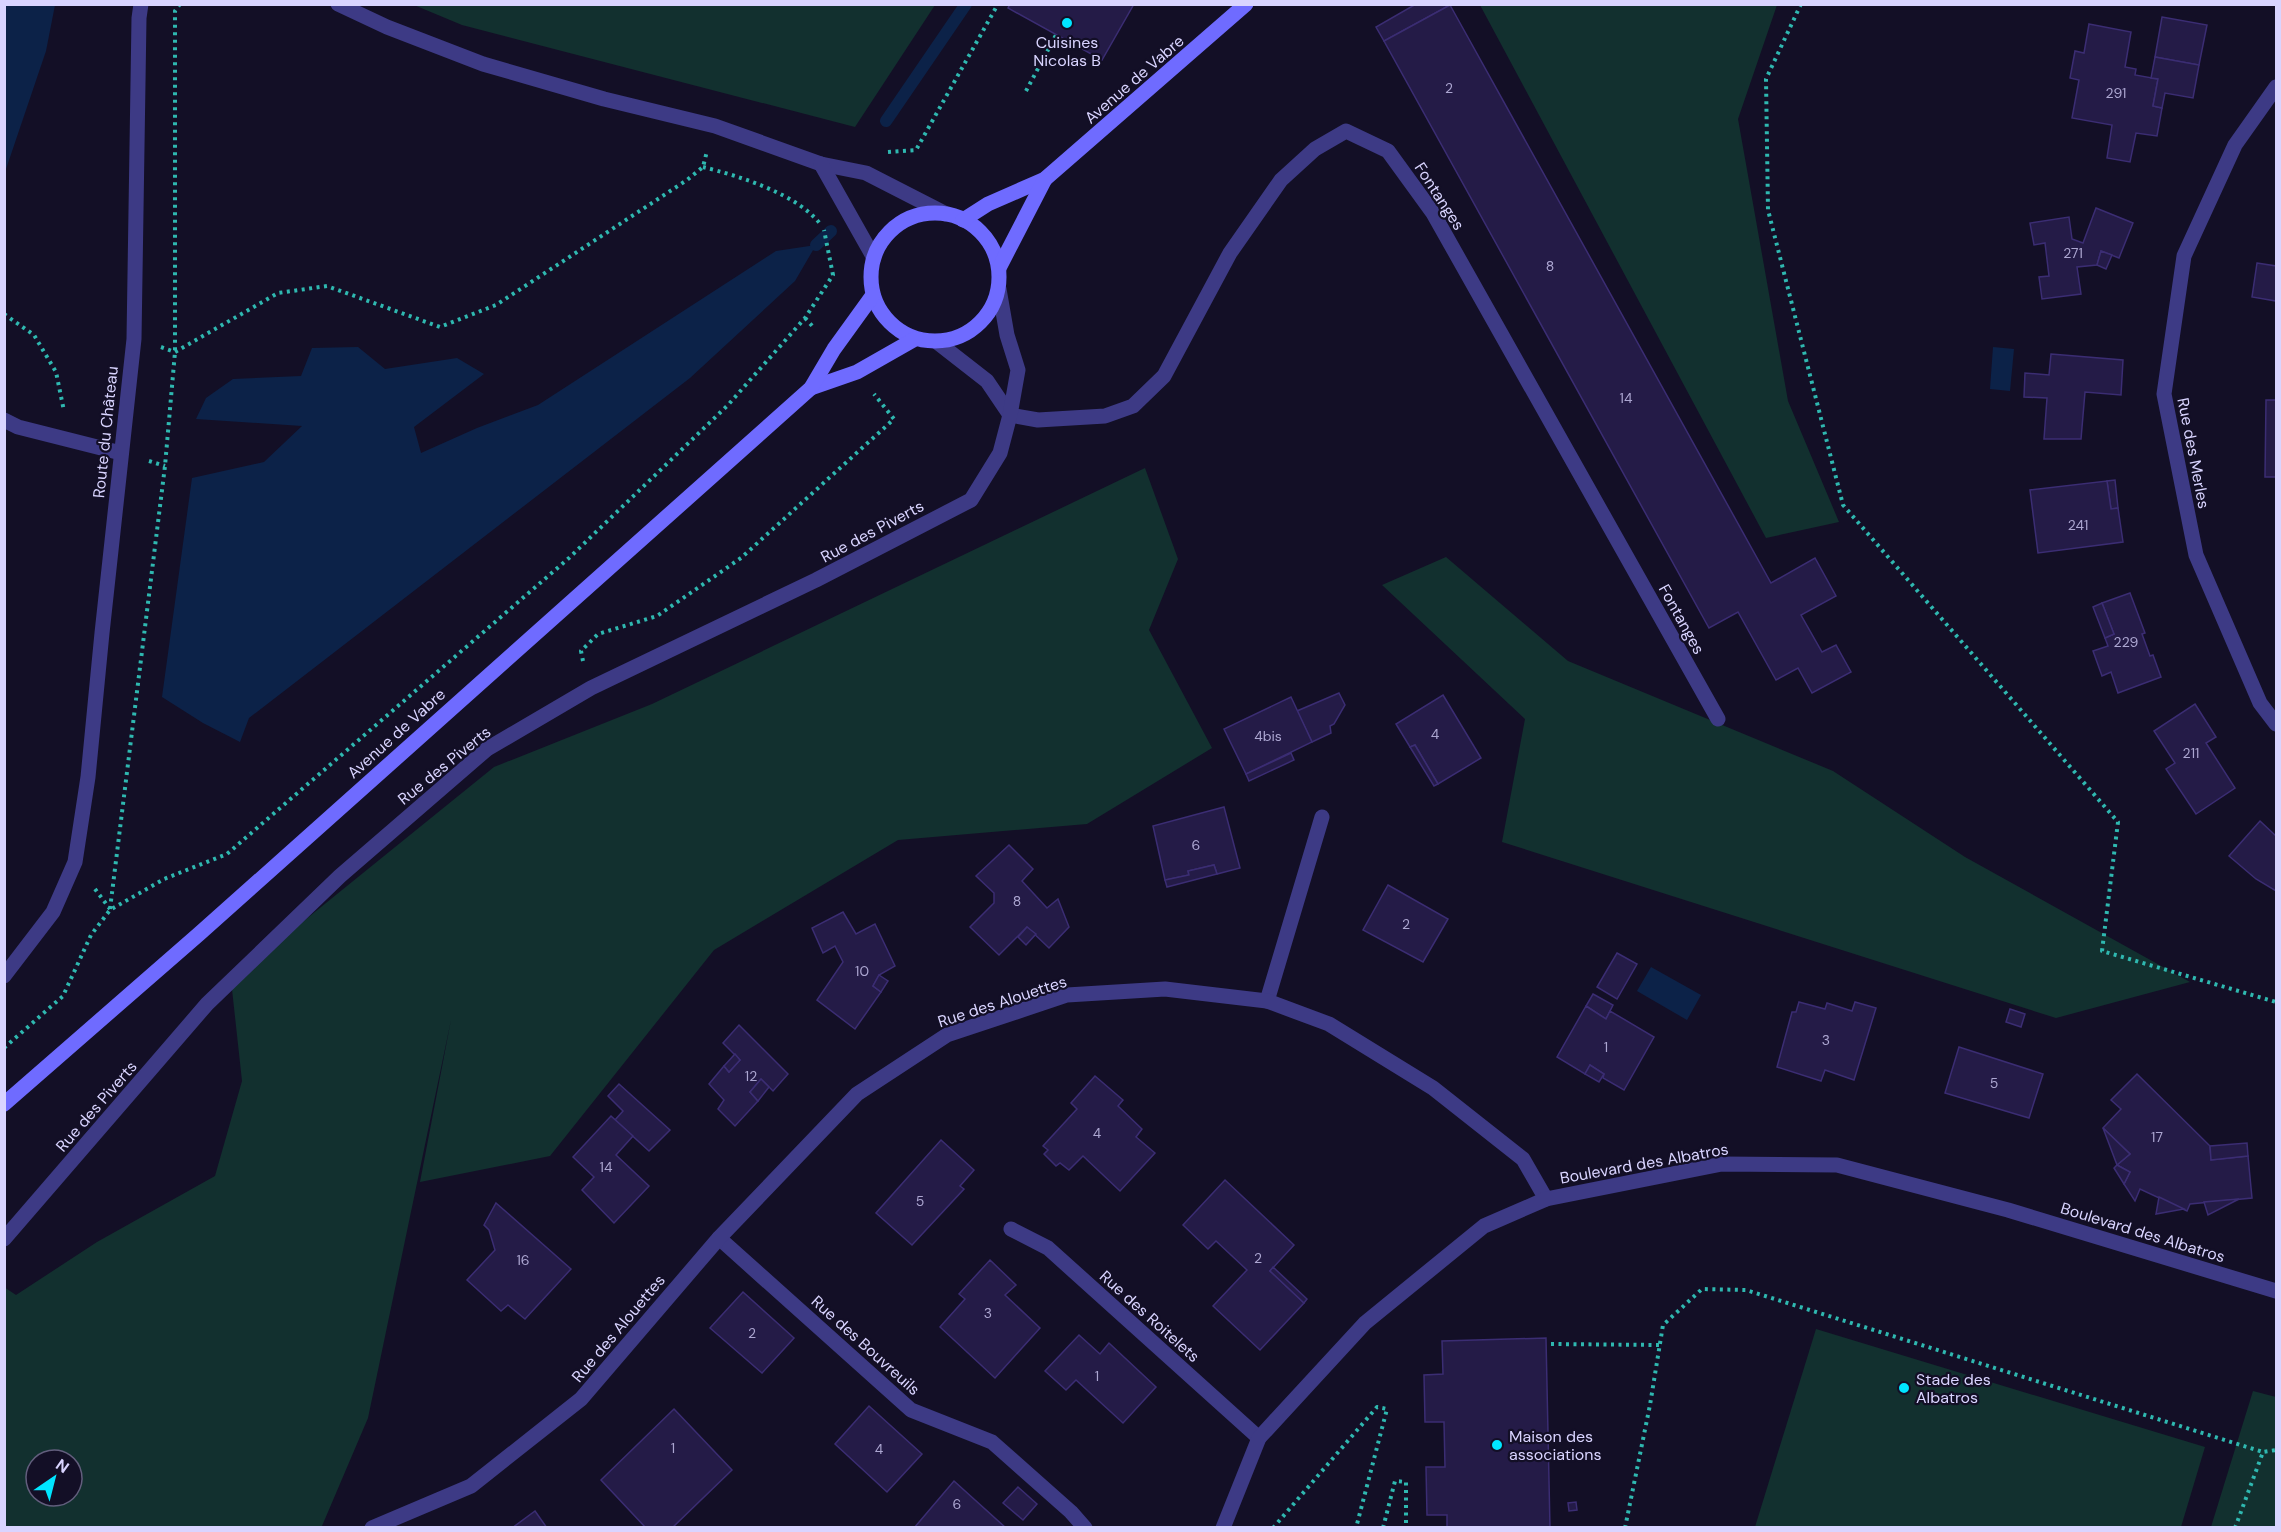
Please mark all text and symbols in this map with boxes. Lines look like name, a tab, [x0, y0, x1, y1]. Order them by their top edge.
marker: Cuisines Nicolas B	[1060, 16, 1074, 30]
street label: Avenue de Vabre	[1080, 30, 1188, 128]
place label: Cuisines Nicolas B	[1033, 32, 1101, 71]
house number: 2	[1445, 79, 1453, 97]
house number: 291	[2106, 84, 2126, 102]
street label: Fontanges	[1410, 158, 1469, 234]
house number: 271	[2063, 244, 2083, 262]
house number: 8	[1546, 257, 1554, 275]
street label: Route du Château	[88, 365, 123, 499]
house number: 14	[1620, 389, 1633, 407]
street label: Rue des Merles	[2172, 396, 2215, 510]
street label: Rue des Piverts	[817, 495, 927, 567]
house number: 241	[2068, 516, 2088, 534]
street label: Fontanges	[1654, 581, 1709, 658]
house number: 229	[2114, 633, 2139, 651]
street label: Avenue de Vabre	[343, 684, 450, 783]
street label: Rue des Piverts	[393, 721, 495, 809]
house number: 4	[1431, 725, 1440, 743]
house number: 4bis	[1254, 727, 1282, 745]
house number: 211	[2183, 744, 2199, 762]
house number: 6	[1192, 836, 1200, 854]
house number: 8	[1013, 892, 1021, 910]
house number: 2	[1402, 915, 1410, 933]
house number: 10	[855, 962, 869, 980]
street label: Rue des Alouettes	[935, 971, 1069, 1032]
house number: 3	[1822, 1031, 1830, 1049]
house number: 1	[1604, 1038, 1608, 1056]
street label: Rue des Piverts	[51, 1056, 142, 1156]
house number: 12	[745, 1067, 757, 1085]
house number: 5	[1990, 1074, 1998, 1092]
house number: 4	[1093, 1124, 1102, 1142]
house number: 17	[2151, 1128, 2163, 1146]
street label: Boulevard des Albatros	[1558, 1138, 1730, 1189]
house number: 14	[600, 1158, 613, 1176]
house number: 5	[916, 1192, 924, 1210]
street label: Boulevard des Albatros	[2058, 1197, 2228, 1267]
house number: 2	[1254, 1249, 1262, 1267]
house number: 16	[516, 1251, 530, 1269]
street label: Rue des Roitelets	[1095, 1266, 1204, 1367]
street label: Rue des Alouettes	[567, 1270, 670, 1387]
street label: Rue des Bouvreuils	[807, 1291, 925, 1400]
house number: 3	[984, 1304, 992, 1322]
house number: 2	[748, 1324, 756, 1342]
house number: 1	[1095, 1367, 1099, 1385]
place label: Stade des Albatros	[1916, 1369, 1991, 1408]
marker: Stade des Albatros	[1897, 1381, 1911, 1395]
place label: Maison des associations	[1509, 1426, 1602, 1465]
marker: Maison des associations	[1490, 1438, 1504, 1452]
house number: 1	[671, 1439, 675, 1457]
house number: 4	[875, 1440, 884, 1458]
north arrow	[24, 1448, 84, 1508]
text: N	[52, 1454, 73, 1478]
house number: 6	[953, 1495, 961, 1513]

